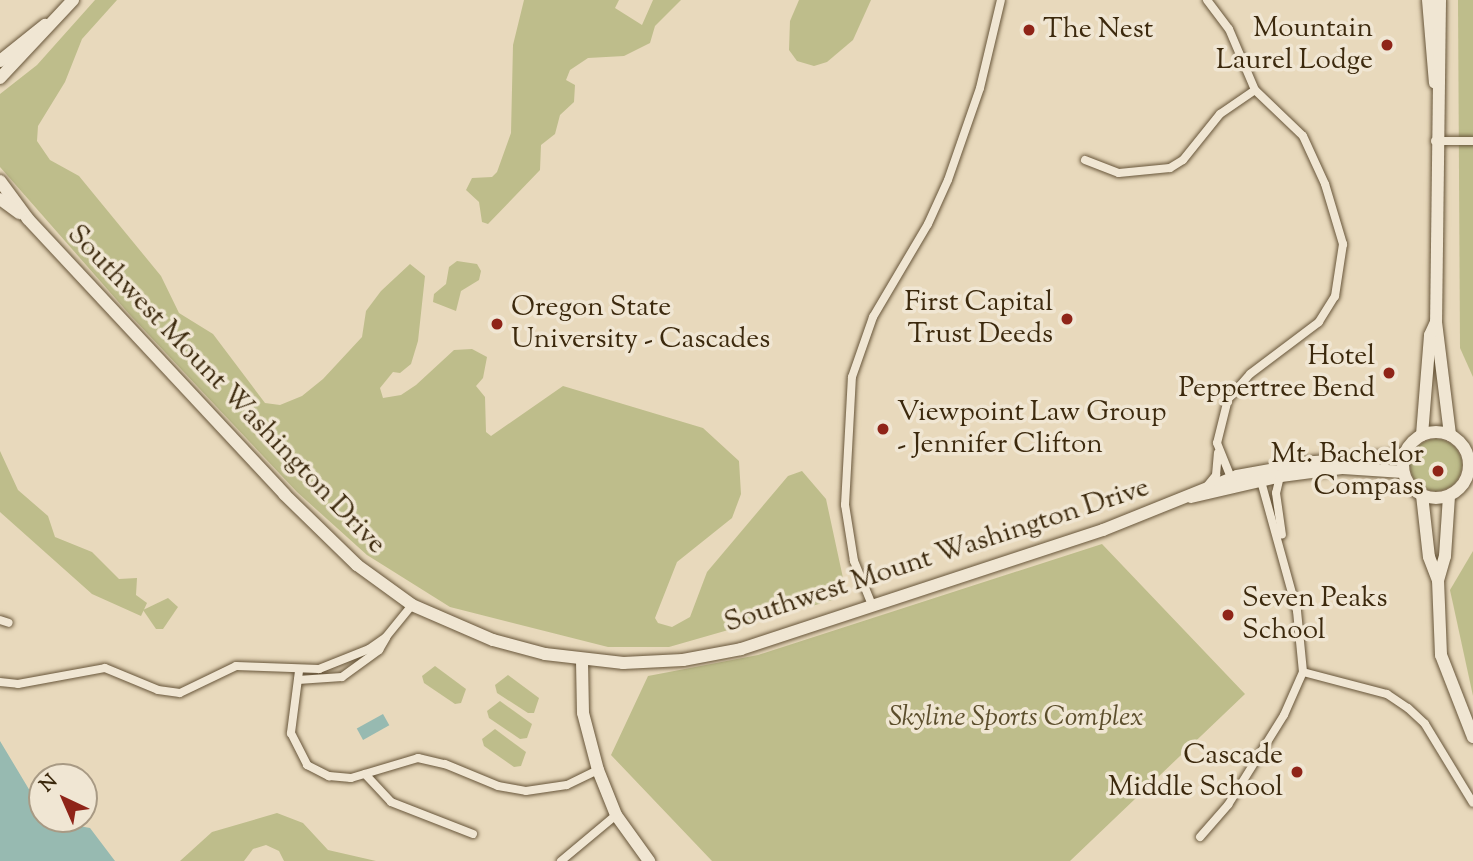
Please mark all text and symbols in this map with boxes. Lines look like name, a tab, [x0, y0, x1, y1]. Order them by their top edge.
place label: Mountain Laurel Lodge	[1216, 12, 1373, 78]
place label: The Nest	[1043, 13, 1153, 47]
marker: The Nest	[1021, 22, 1037, 38]
marker: Mountain Laurel Lodge	[1379, 37, 1395, 53]
street label: Southwest Mount Washington Drive	[59, 218, 393, 562]
place label: First Capital Trust Deeds	[905, 286, 1053, 352]
place label: Oregon State University - Cascades	[511, 291, 770, 357]
marker: First Capital Trust Deeds	[1059, 311, 1075, 327]
marker: Oregon State University - Cascades	[489, 316, 505, 332]
place label: Hotel Peppertree Bend	[1178, 340, 1375, 406]
marker: Hotel Peppertree Bend	[1381, 365, 1397, 381]
place label: Viewpoint Law Group - Jennifer Clifton	[897, 396, 1167, 462]
marker: Viewpoint Law Group - Jennifer Clifton	[875, 421, 891, 437]
place label: Mt. Bachelor Compass	[1271, 438, 1424, 504]
marker: Mt. Bachelor Compass	[1430, 463, 1446, 479]
street label: Southwest Mount Washington Drive	[720, 471, 1154, 641]
place label: Seven Peaks School	[1242, 582, 1388, 648]
marker: Seven Peaks School	[1220, 607, 1236, 623]
park label: Skyline Sports Complex	[889, 701, 1143, 735]
place label: Cascade Middle School	[1108, 739, 1283, 805]
north arrow	[28, 763, 98, 833]
marker: Cascade Middle School	[1289, 764, 1305, 780]
text: N	[35, 769, 64, 799]

